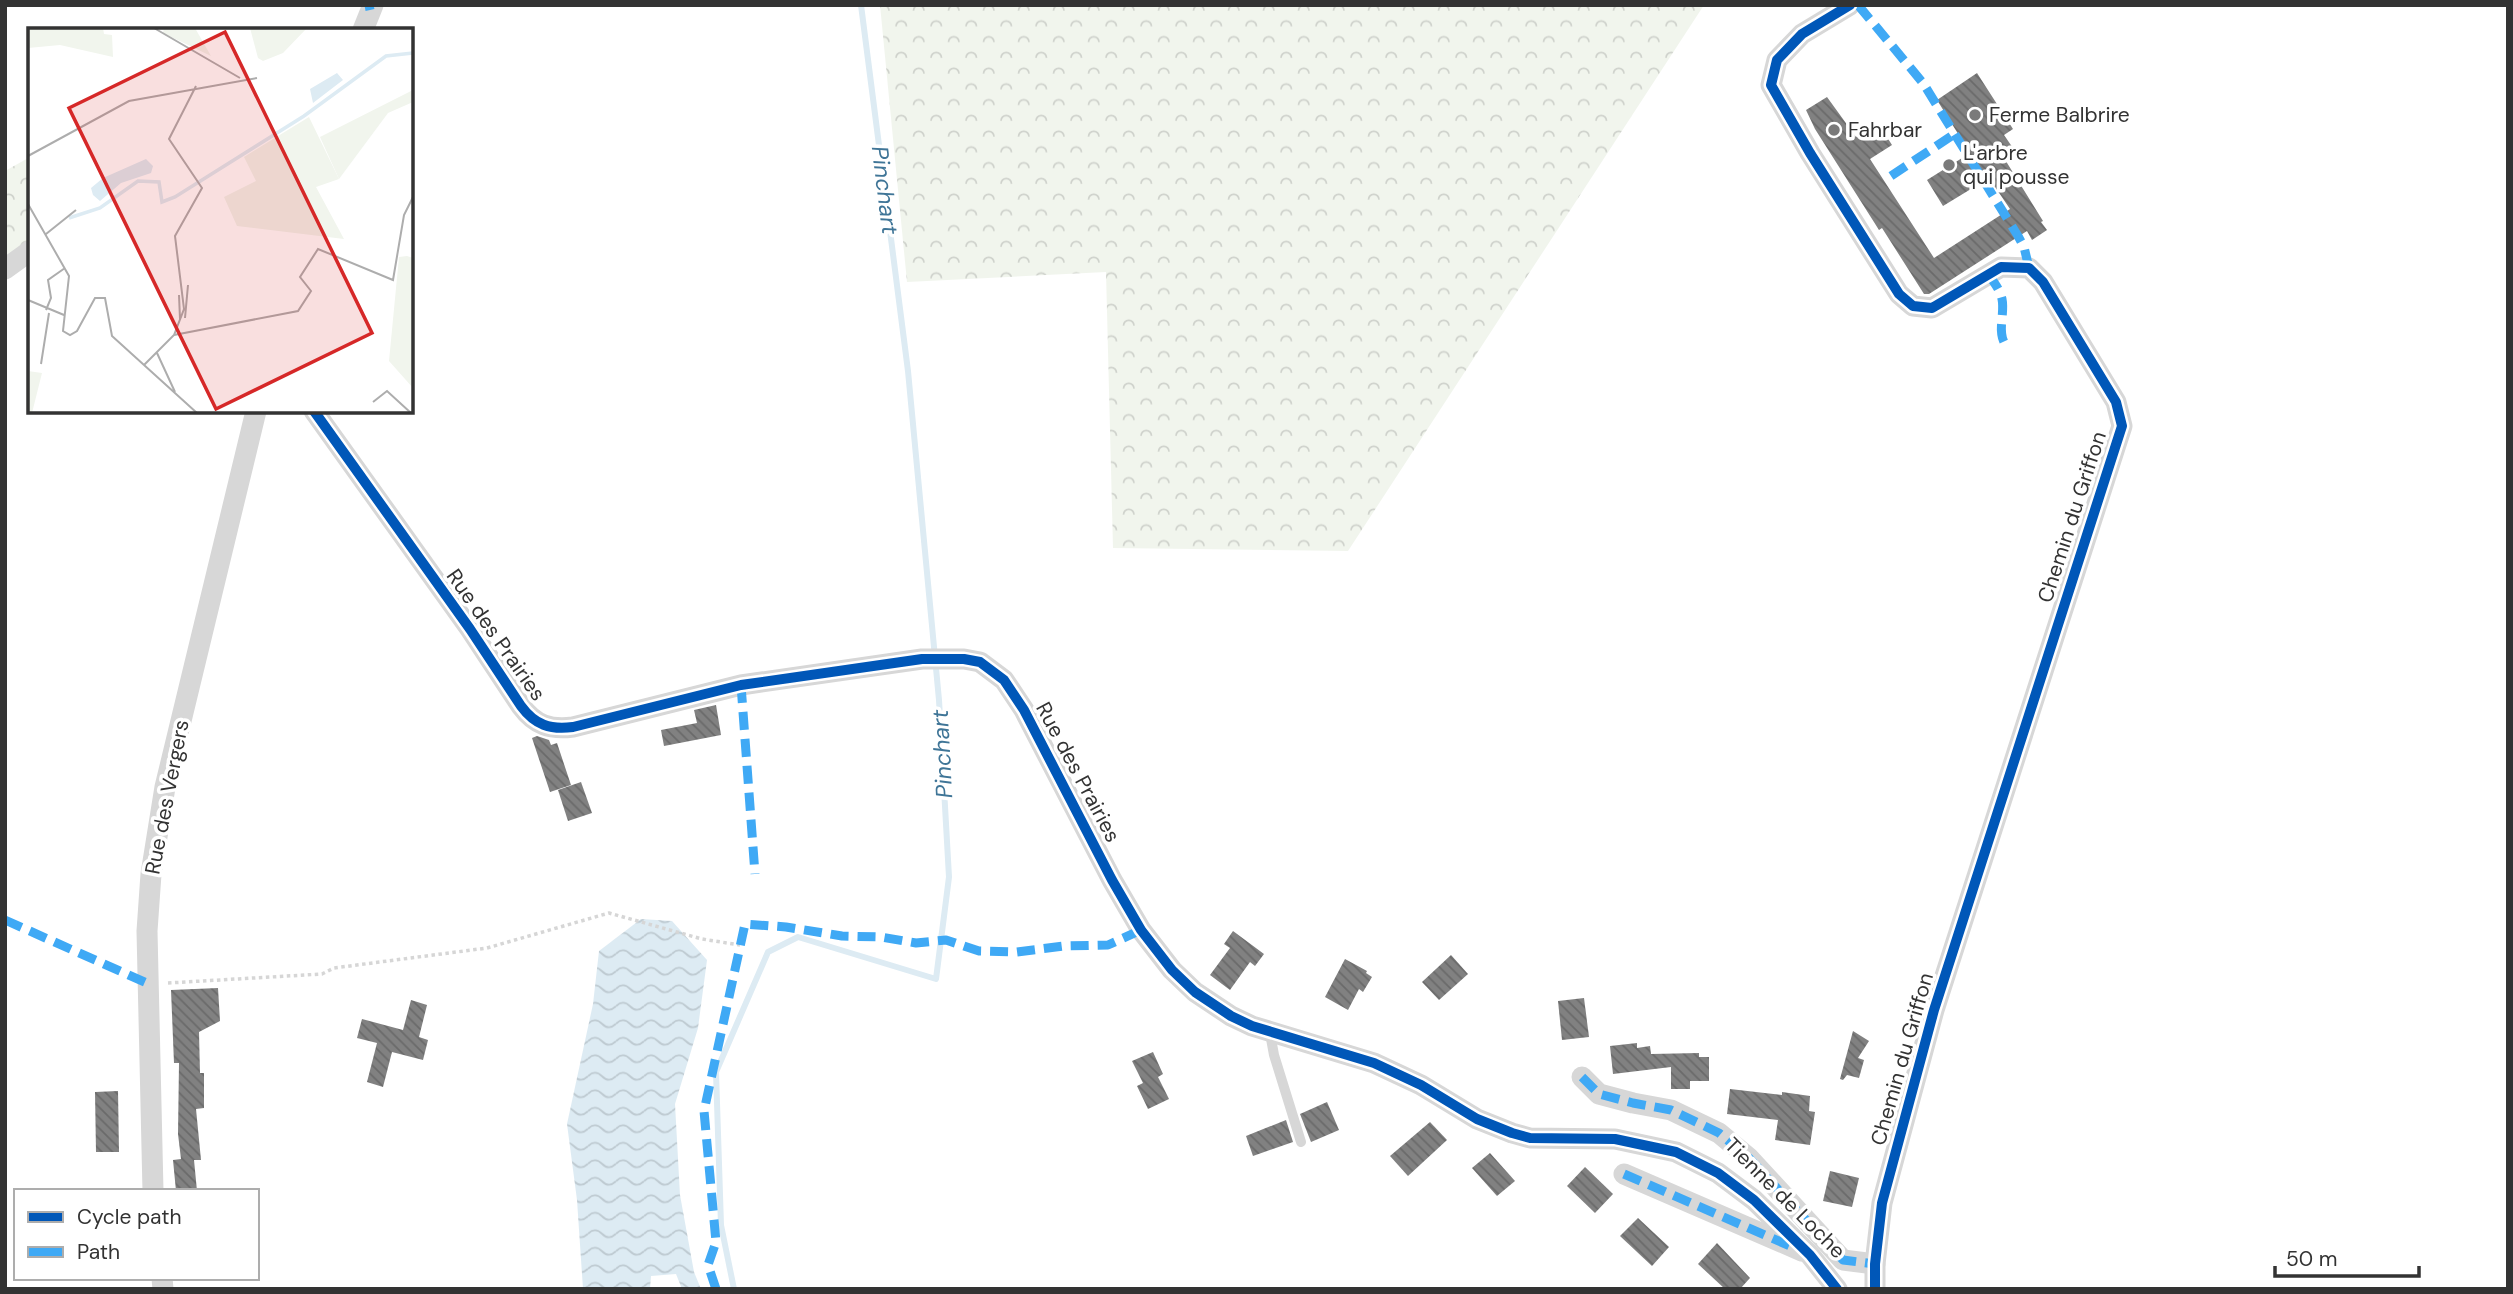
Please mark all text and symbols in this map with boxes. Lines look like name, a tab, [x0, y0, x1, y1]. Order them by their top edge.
inset map	[28, 28, 413, 413]
place label: Ferme Balbrire	[1989, 101, 2130, 129]
marker: Ferme Balbrire	[1967, 107, 1983, 123]
place label: Fahrbar	[1848, 116, 1922, 144]
marker: Fahrbar	[1826, 122, 1842, 138]
place label: L'arbre qui pousse	[1963, 139, 2070, 191]
water label: Pinchart	[865, 144, 905, 236]
marker: L'arbre qui pousse	[1941, 157, 1957, 173]
street label: Chemin du Griffon	[2031, 428, 2113, 606]
street label: Rue des Prairies	[440, 564, 552, 706]
street label: Rue des Prairies	[1029, 697, 1127, 847]
water label: Pinchart	[925, 709, 959, 799]
street label: Rue des Vergers	[138, 717, 196, 877]
street label: Chemin du Griffon	[1864, 969, 1940, 1149]
street label: Tienne de Loche	[1718, 1131, 1852, 1265]
legend	[14, 1189, 259, 1280]
text: Cycle path	[77, 1203, 182, 1231]
scale bar	[2275, 1234, 2418, 1278]
text: Path	[77, 1238, 120, 1266]
text: 50 m	[2286, 1245, 2337, 1273]

